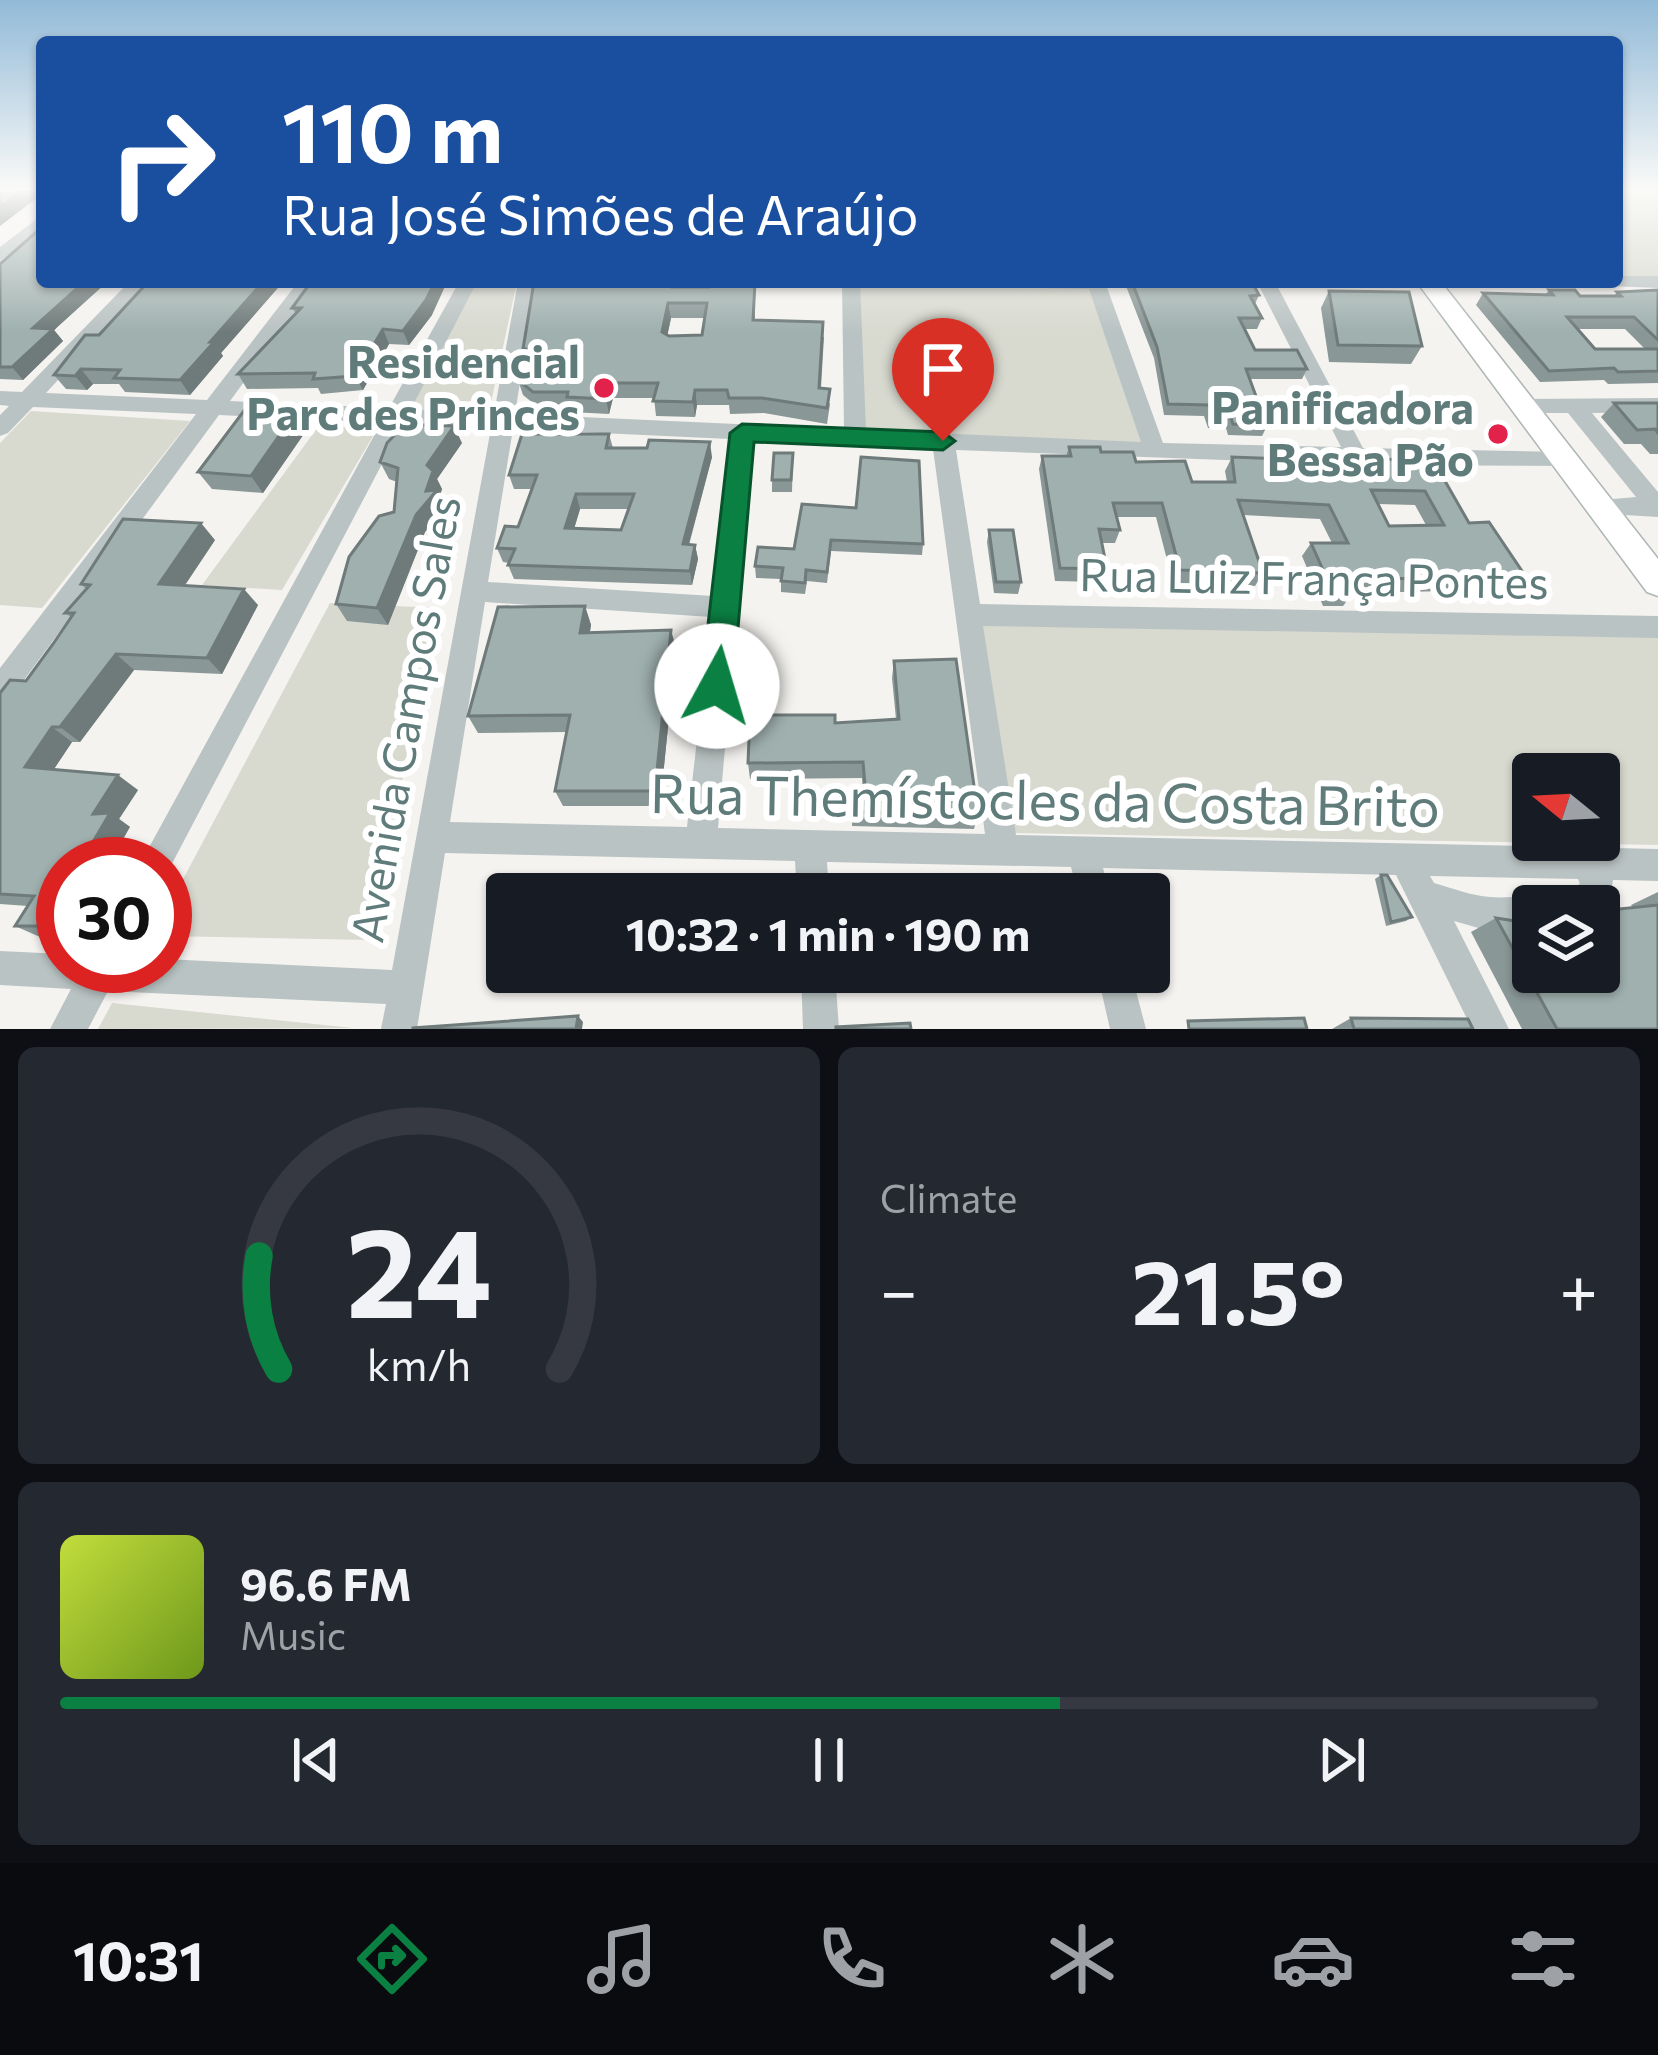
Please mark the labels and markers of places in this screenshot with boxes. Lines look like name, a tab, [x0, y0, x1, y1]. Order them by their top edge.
pin	[892, 318, 994, 441]
place label: Residencial Parc des Princes	[246, 332, 580, 439]
marker: Residencial Parc des Princes	[591, 375, 617, 401]
place label: Panificadora Bessa Pão	[1211, 378, 1474, 485]
marker: Panificadora Bessa Pão	[1485, 421, 1511, 447]

